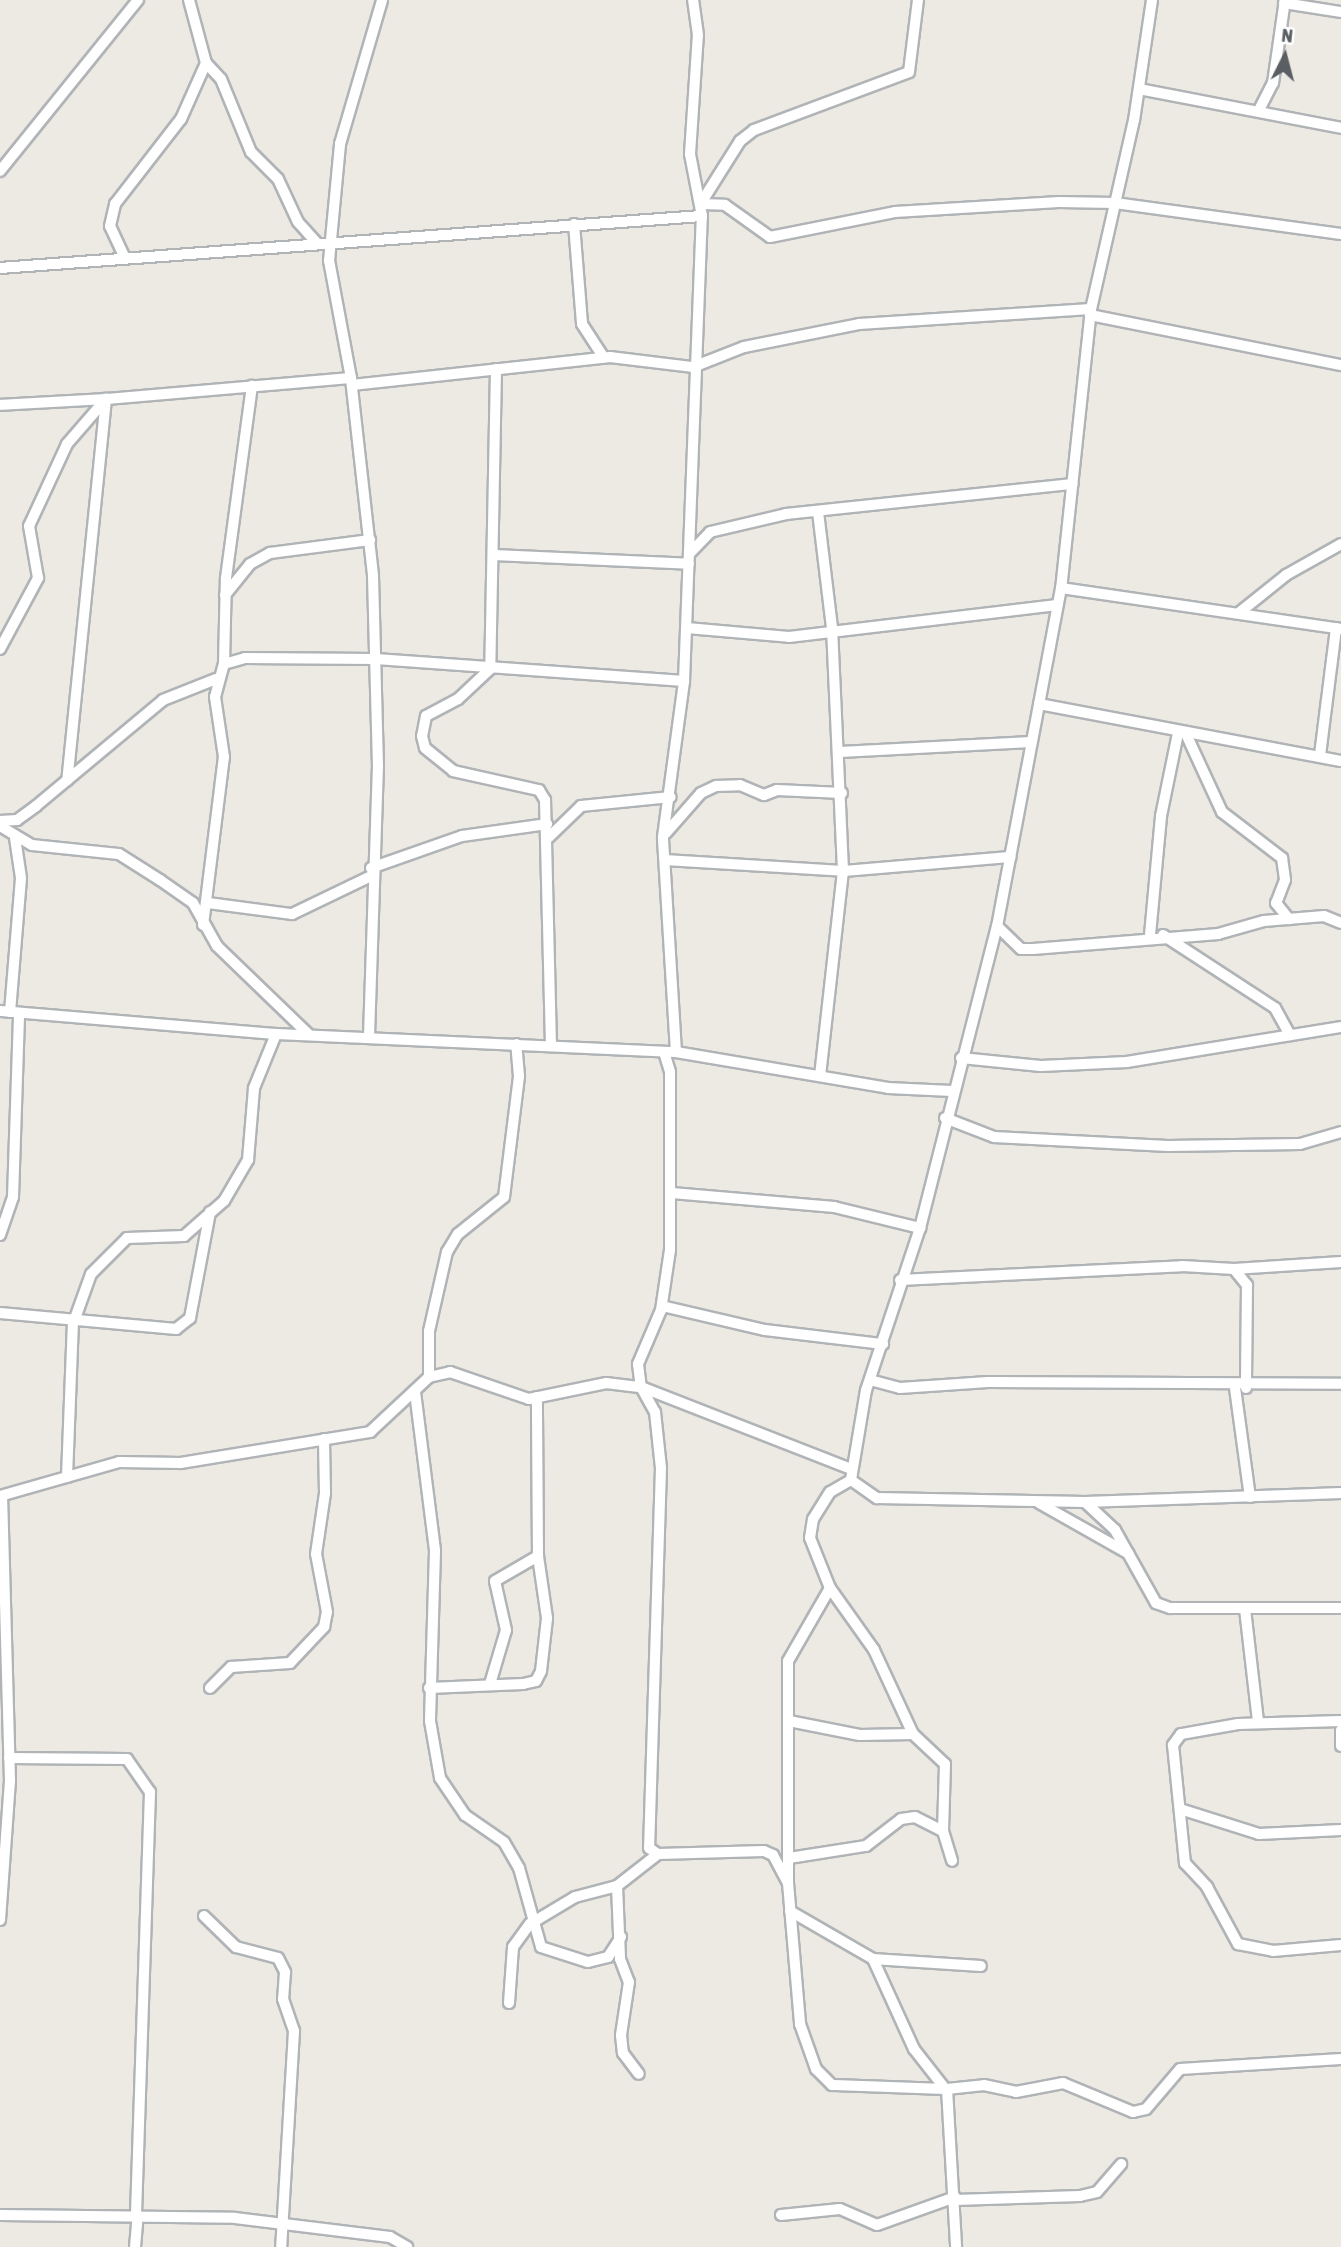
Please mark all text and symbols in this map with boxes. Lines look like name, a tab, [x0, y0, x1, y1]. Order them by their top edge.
north arrow	[1250, 21, 1320, 91]
text: N	[1280, 24, 1294, 47]

